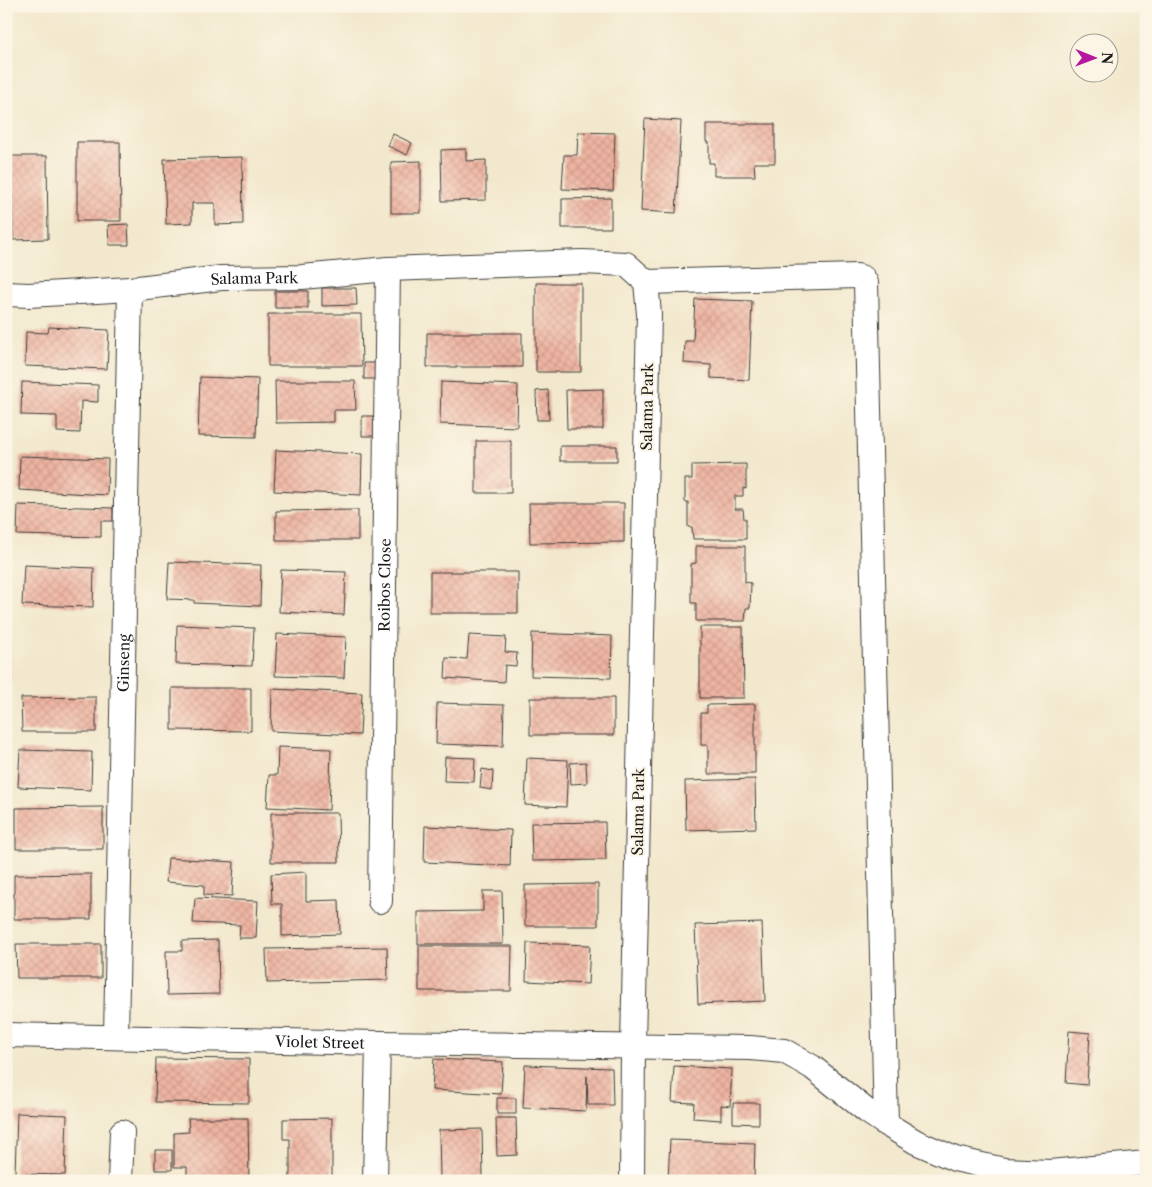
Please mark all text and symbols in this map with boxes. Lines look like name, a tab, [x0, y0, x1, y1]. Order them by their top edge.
north arrow	[1070, 32, 1120, 82]
text: N	[1098, 52, 1116, 64]
street label: Salama Park	[209, 268, 299, 289]
street label: Salama Park	[637, 362, 657, 451]
street label: Roibos Close	[374, 538, 394, 632]
street label: Ginseng	[113, 634, 133, 692]
street label: Salama Park	[628, 767, 648, 856]
street label: Violet Street	[274, 1031, 365, 1052]

